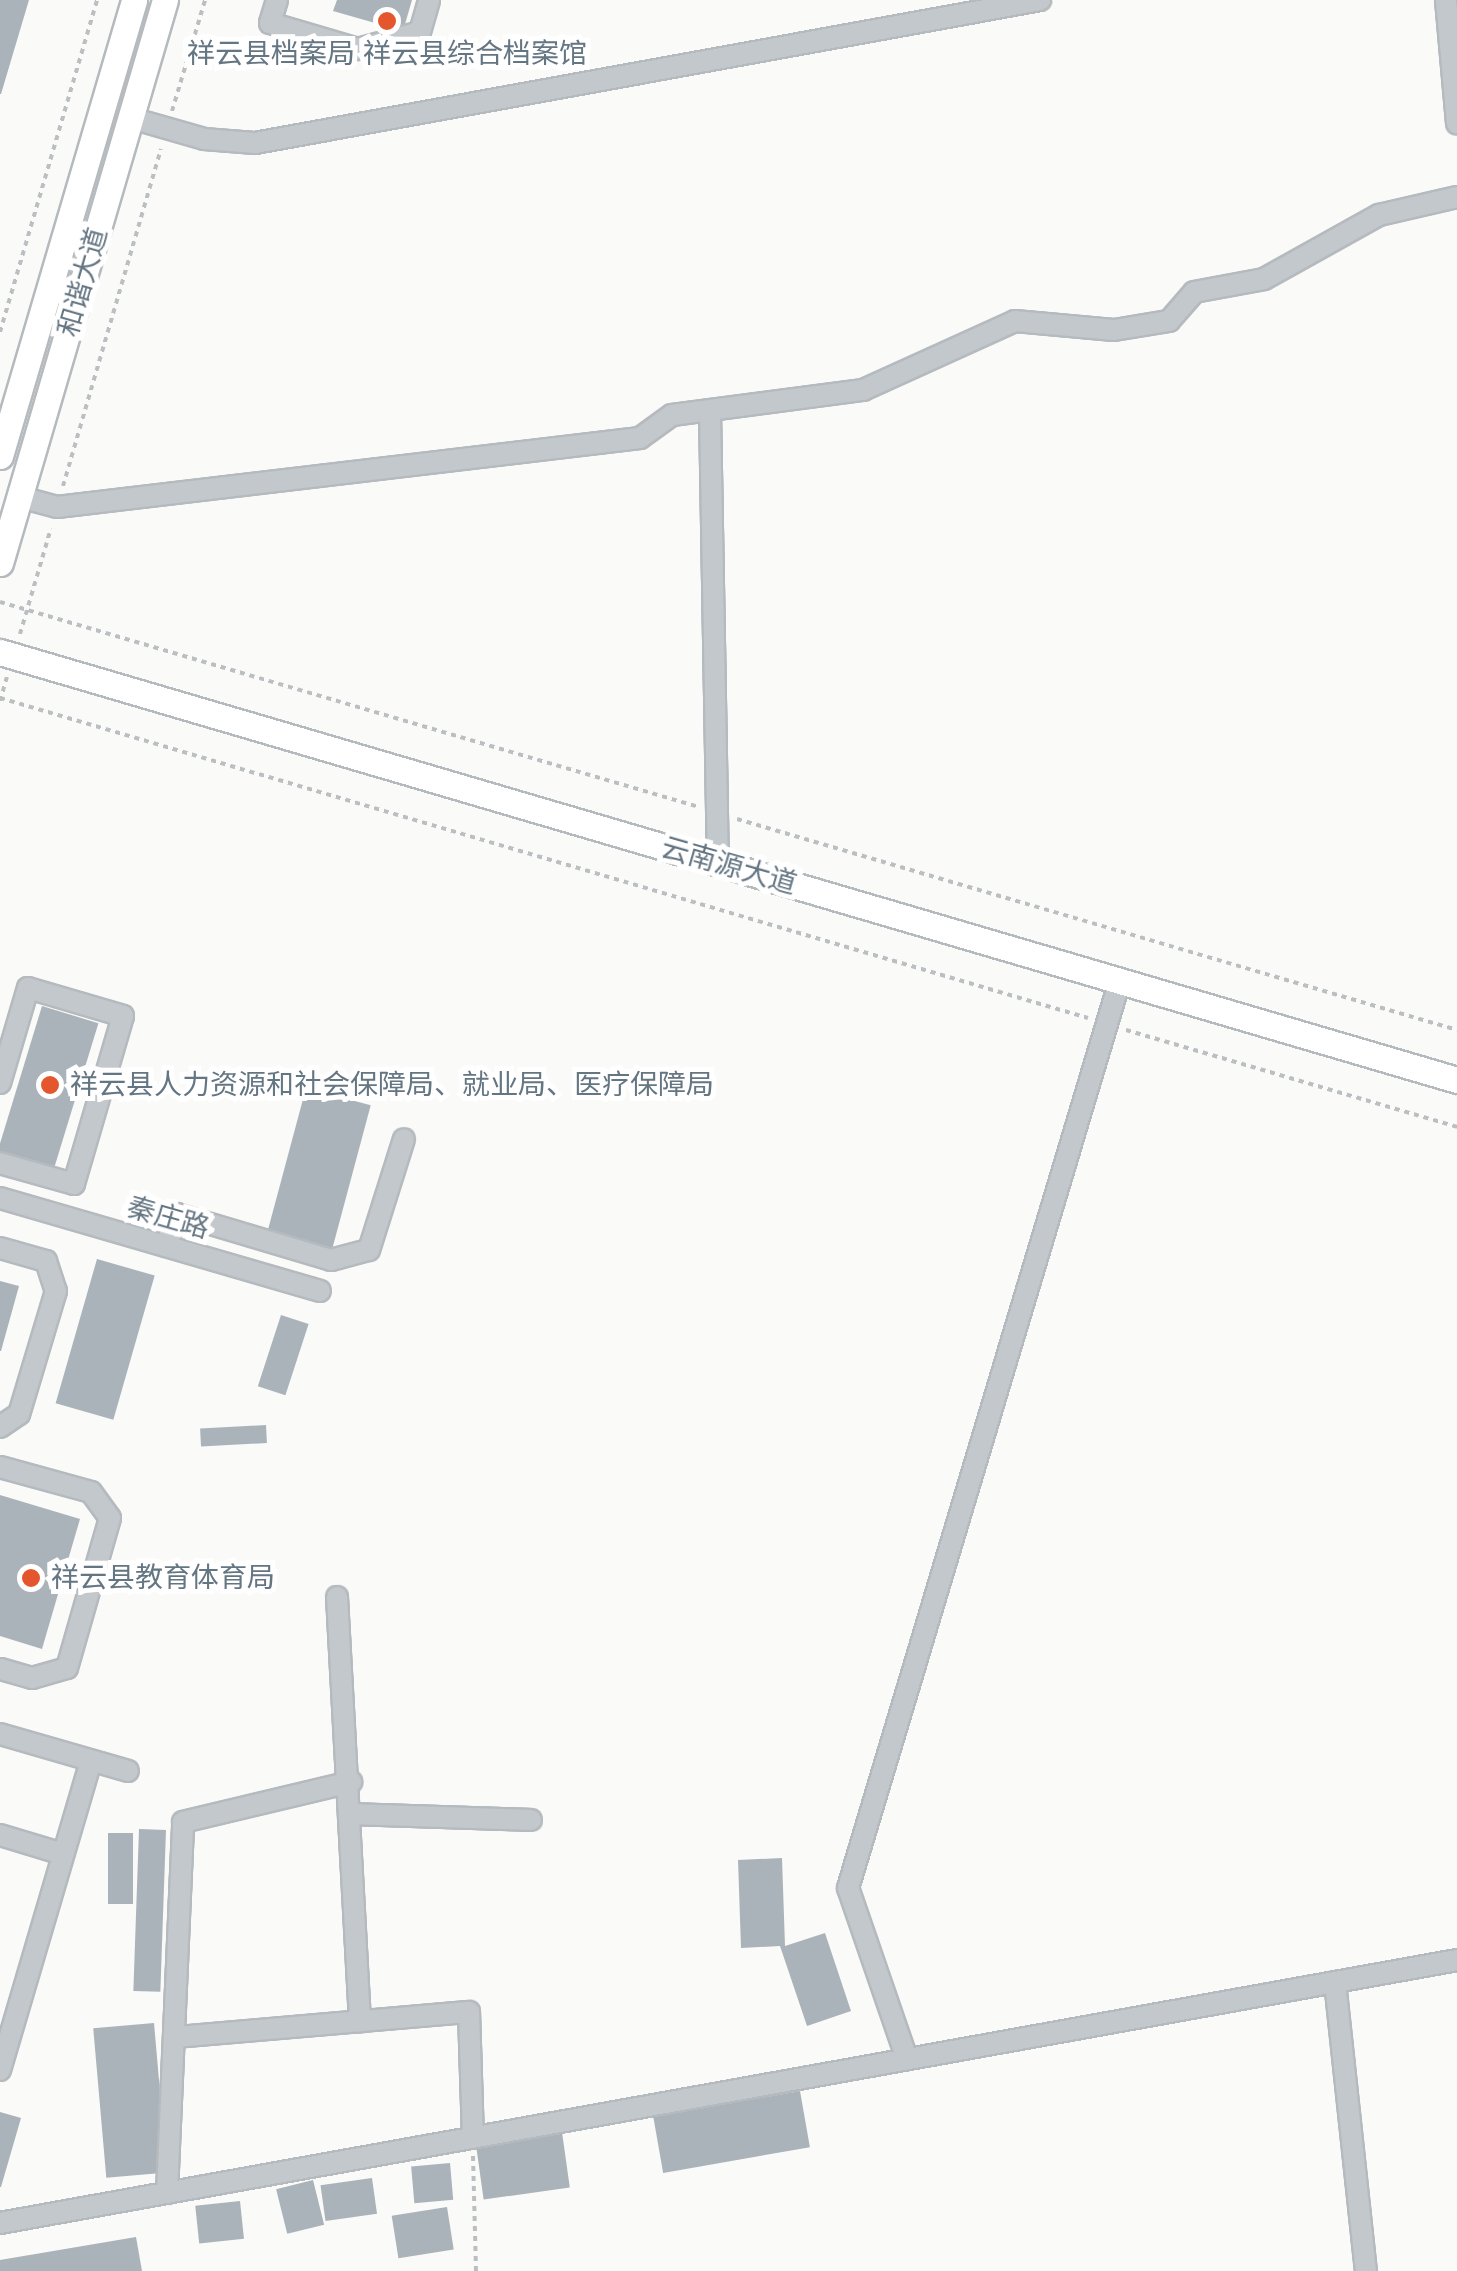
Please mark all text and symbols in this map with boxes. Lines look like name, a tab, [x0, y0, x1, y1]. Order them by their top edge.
marker: 祥云县档案局 祥云县综合档案馆	[376, 10, 398, 32]
place label: 祥云县档案局 祥云县综合档案馆	[187, 37, 587, 71]
street label: 和谐大道	[51, 224, 115, 340]
street label: 云南源大道	[657, 831, 801, 901]
place label: 祥云县人力资源和社会保障局、就业局、医疗保障局	[70, 1068, 714, 1102]
marker: 祥云县人力资源和社会保障局、就业局、医疗保障局	[39, 1074, 61, 1096]
street label: 秦庄路	[123, 1190, 213, 1246]
place label: 祥云县教育体育局	[51, 1561, 275, 1595]
marker: 祥云县教育体育局	[20, 1567, 42, 1589]

